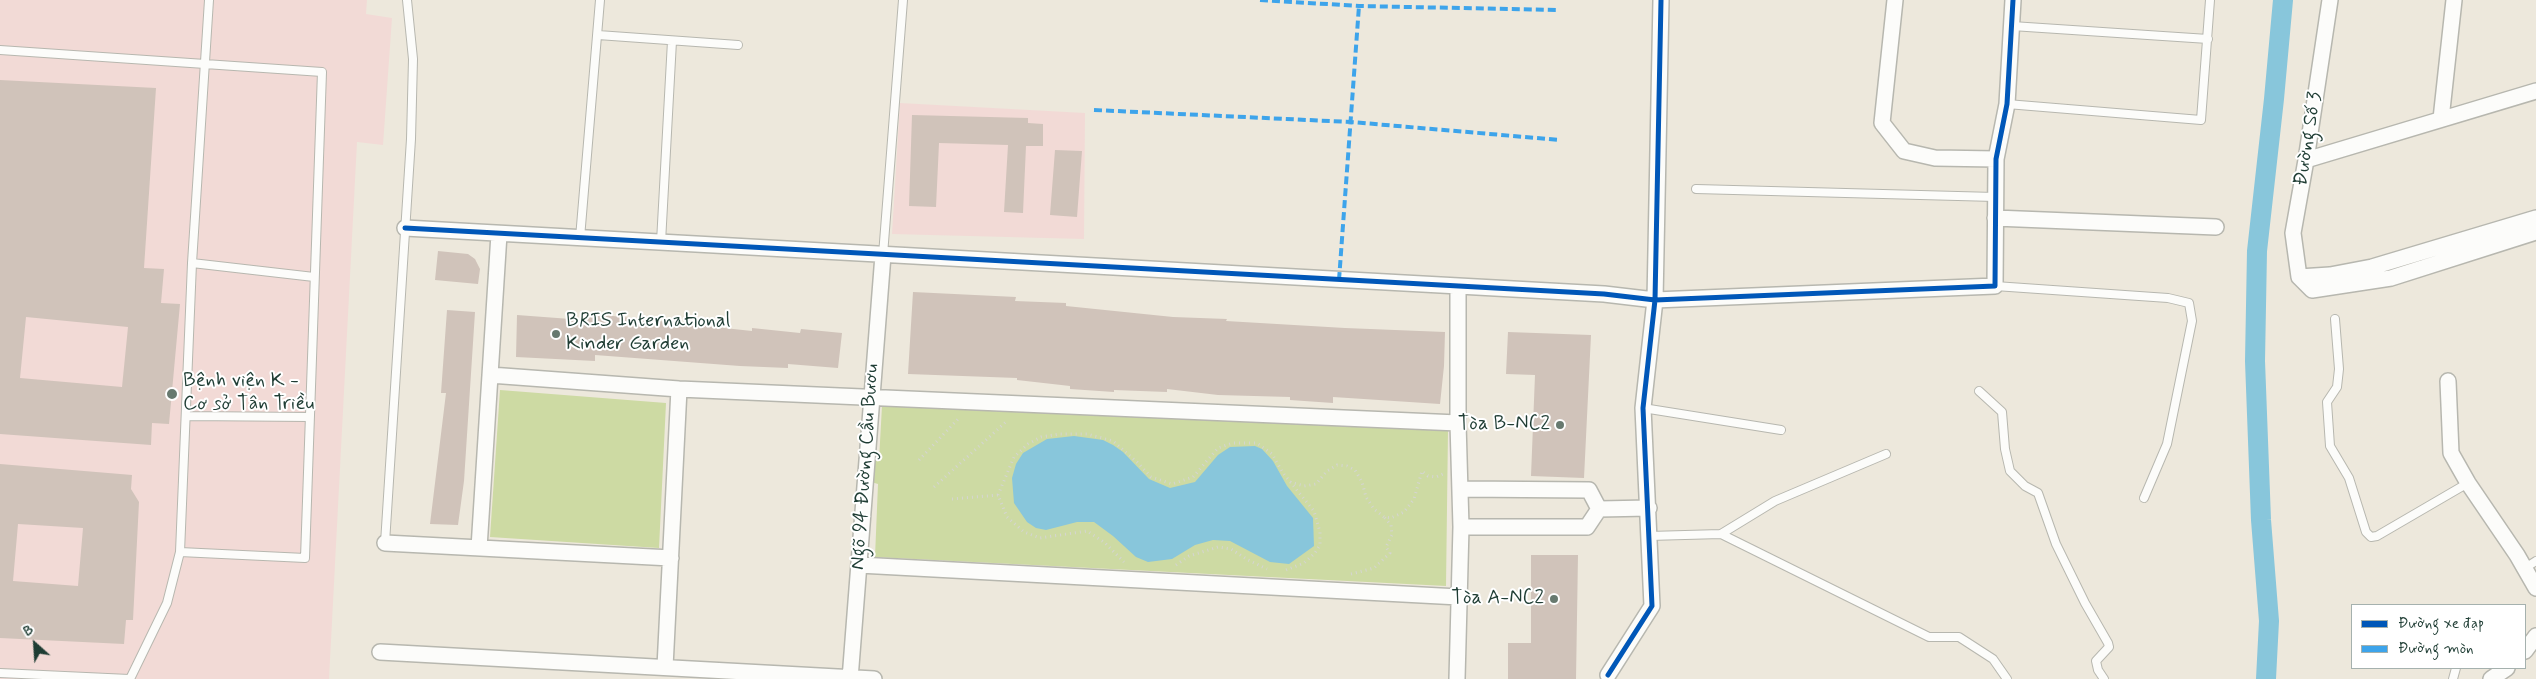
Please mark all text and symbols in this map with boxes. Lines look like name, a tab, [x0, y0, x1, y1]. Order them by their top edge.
street label: Đường Số 3	[2290, 90, 2328, 188]
place label: BRIS International Kinder Garden	[566, 310, 730, 357]
marker: BRIS International Kinder Garden	[550, 328, 562, 340]
street label: Ngõ 94 Đường Cầu Bươu	[847, 363, 885, 571]
place label: Bệnh viện K - Cơ sở Tân Triều	[183, 370, 314, 417]
marker: Bệnh viện K - Cơ sở Tân Triều	[165, 387, 179, 401]
place label: Tòa B-NC2	[1458, 413, 1550, 437]
marker: Tòa B-NC2	[1554, 419, 1566, 431]
place label: Tòa A-NC2	[1451, 587, 1544, 611]
marker: Tòa A-NC2	[1548, 593, 1560, 605]
legend	[2351, 604, 2526, 669]
text: Đường xe đạp	[2398, 614, 2484, 634]
north arrow	[10, 619, 60, 669]
text: B	[20, 620, 36, 641]
text: Đường mòn	[2398, 639, 2474, 659]

